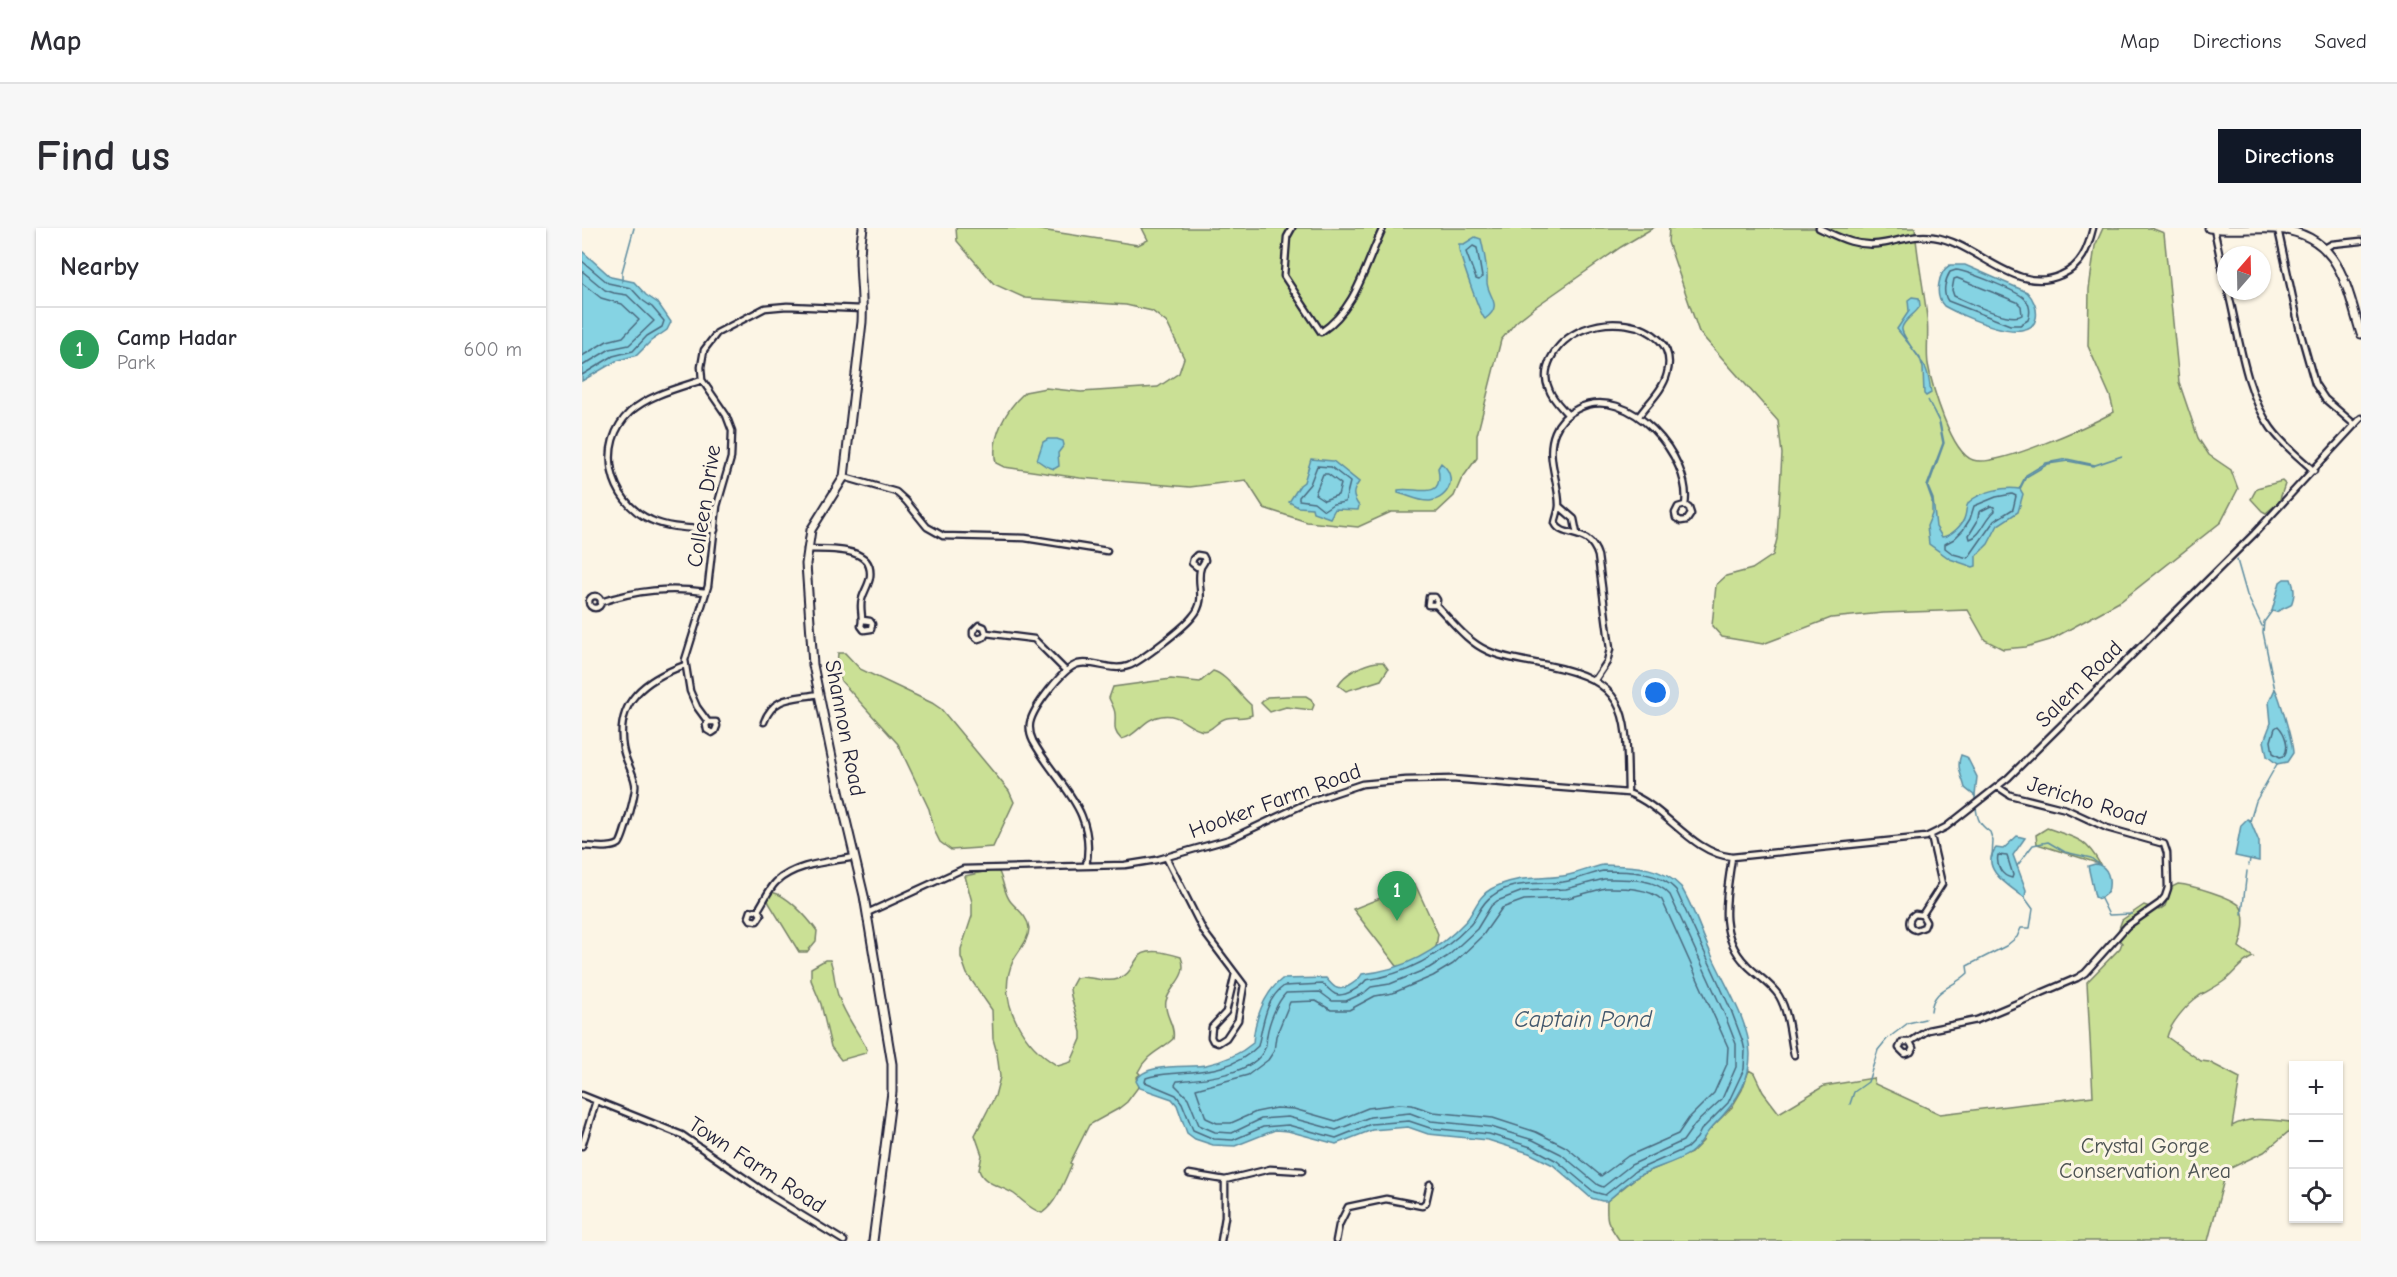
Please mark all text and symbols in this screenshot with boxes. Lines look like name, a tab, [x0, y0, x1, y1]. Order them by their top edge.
text: Map	[30, 25, 81, 57]
text: Map	[2120, 29, 2160, 53]
text: Directions	[2193, 29, 2282, 53]
text: Saved	[2315, 29, 2367, 53]
button: Directions	[2218, 129, 2361, 183]
text: Find us	[36, 132, 170, 181]
north arrow	[2217, 246, 2271, 300]
text: Nearby	[60, 252, 139, 282]
text: Camp Hadar	[117, 325, 237, 351]
text: 1	[76, 338, 83, 361]
text: 600 m	[464, 338, 522, 361]
text: Park	[117, 351, 155, 374]
street label: Colleen Drive	[681, 443, 727, 569]
street label: Salem Road	[2030, 635, 2128, 733]
street label: Shannon Road	[819, 658, 871, 798]
your location	[1641, 678, 1670, 707]
street label: Hooker Farm Road	[1185, 758, 1365, 844]
street label: Jericho Road	[2024, 770, 2150, 832]
pin: 1	[1378, 872, 1416, 921]
water label: Captain Pond	[1514, 1005, 1653, 1033]
map controls	[2289, 1061, 2343, 1223]
button: +	[2289, 1061, 2343, 1115]
street label: Town Farm Road	[684, 1111, 830, 1219]
button: −	[2289, 1115, 2343, 1169]
park label: Crystal Gorge Conservation Area	[2059, 1133, 2231, 1184]
button: locate	[2289, 1169, 2343, 1223]

